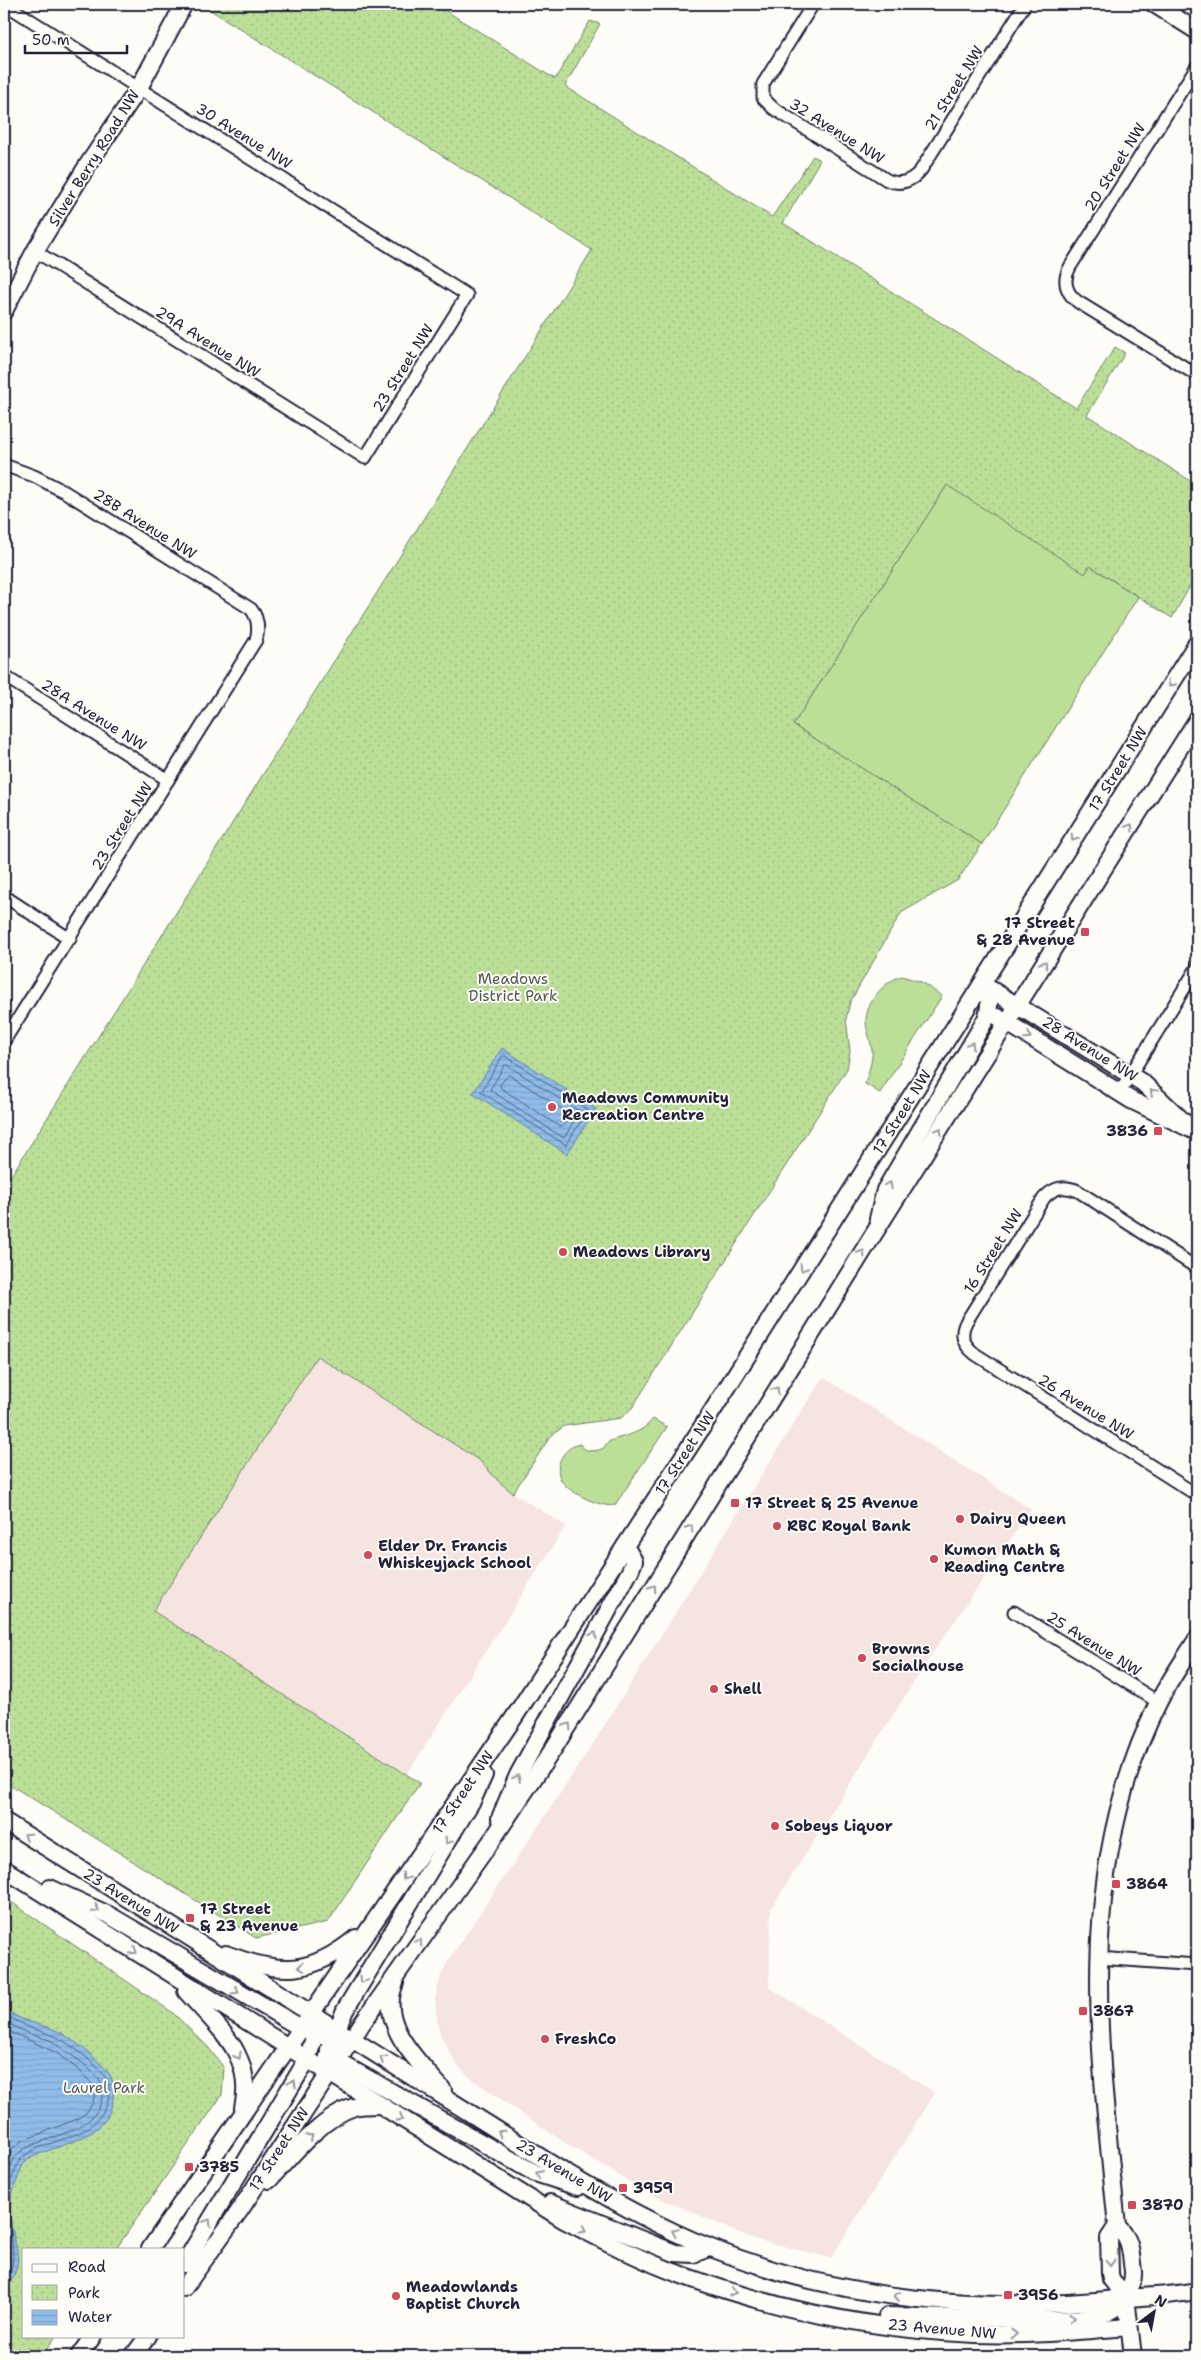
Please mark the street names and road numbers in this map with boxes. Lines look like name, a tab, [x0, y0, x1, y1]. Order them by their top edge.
street label: 21 Street NW	[920, 42, 988, 134]
street label: Silver Berry Road NW	[44, 86, 144, 230]
street label: 32 Avenue NW	[786, 94, 888, 168]
street label: 30 Avenue NW	[192, 98, 296, 174]
street label: 20 Street NW	[1080, 119, 1150, 215]
street label: 29A Avenue NW	[152, 302, 264, 382]
street label: 23 Street NW	[368, 320, 438, 416]
street label: 28B Avenue NW	[90, 484, 200, 564]
street label: 28A Avenue NW	[38, 675, 150, 755]
street label: 17 Street NW	[1084, 723, 1152, 815]
street label: 23 Street NW	[87, 778, 157, 874]
street label: 28 Avenue NW	[1038, 1012, 1142, 1086]
street label: 17 Street NW	[868, 1066, 936, 1158]
street label: 16 Street NW	[959, 1205, 1027, 1297]
street label: 26 Avenue NW	[1034, 1370, 1138, 1444]
street label: 17 Street NW	[650, 1407, 720, 1499]
street label: 25 Avenue NW	[1043, 1607, 1145, 1681]
street label: 17 Street NW	[428, 1747, 498, 1837]
street label: 23 Avenue NW	[79, 1864, 183, 1938]
street label: 17 Street NW	[244, 2103, 314, 2195]
street label: 23 Avenue NW	[512, 2134, 616, 2208]
street label: 23 Avenue NW	[887, 2314, 997, 2344]

